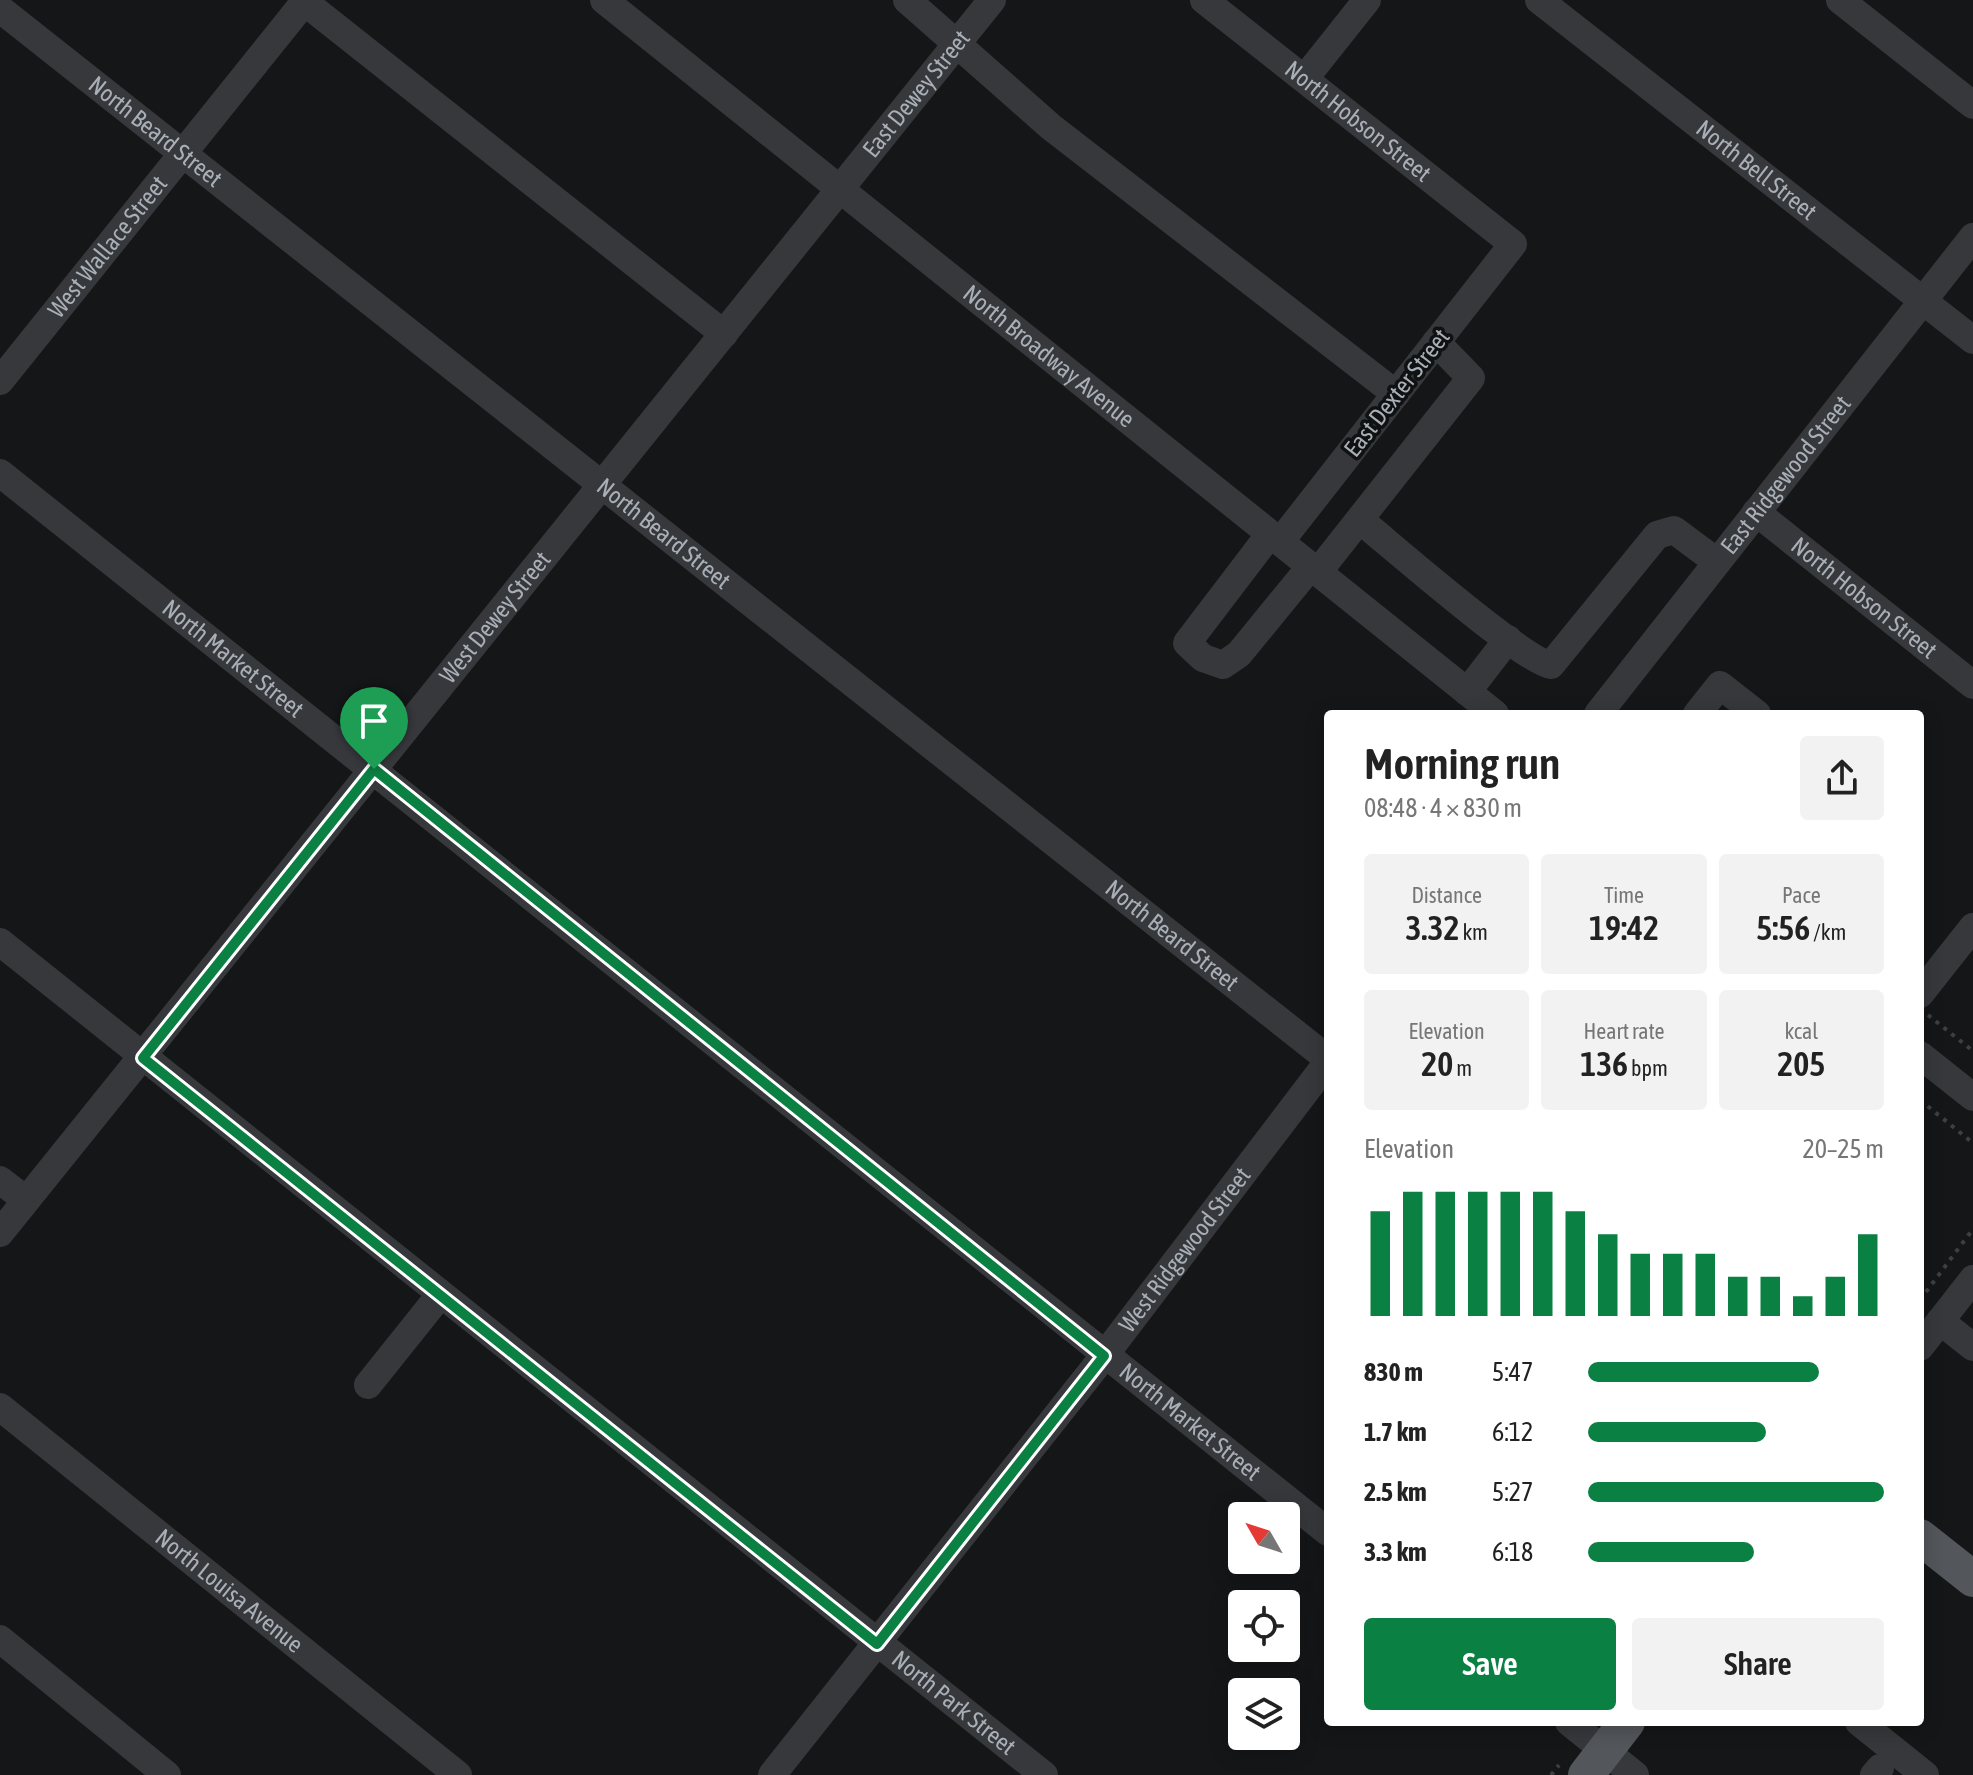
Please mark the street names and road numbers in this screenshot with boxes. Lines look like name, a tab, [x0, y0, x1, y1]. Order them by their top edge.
street label: East Dewey Street	[857, 25, 975, 162]
street label: North Hobson Street	[1280, 55, 1436, 187]
street label: North Beard Street	[84, 71, 228, 192]
street label: North Bell Street	[1691, 114, 1822, 225]
street label: West Wallace Street	[42, 170, 172, 323]
street label: North Broadway Avenue	[958, 279, 1140, 433]
street label: East Dexter Street	[1338, 323, 1455, 462]
street label: East Ridgewood Street	[1715, 390, 1856, 559]
street label: North Beard Street	[592, 472, 736, 594]
street label: North Hobson Street	[1786, 532, 1942, 664]
street label: West Dewey Street	[434, 546, 556, 688]
street label: North Market Street	[157, 594, 309, 723]
street label: North Beard Street	[1100, 874, 1244, 996]
street label: West Ridgewood Street	[1113, 1162, 1256, 1337]
street label: North Market Street	[1114, 1357, 1266, 1486]
street label: North Louisa Avenue	[150, 1523, 309, 1658]
street label: North Park Street	[887, 1645, 1021, 1760]

